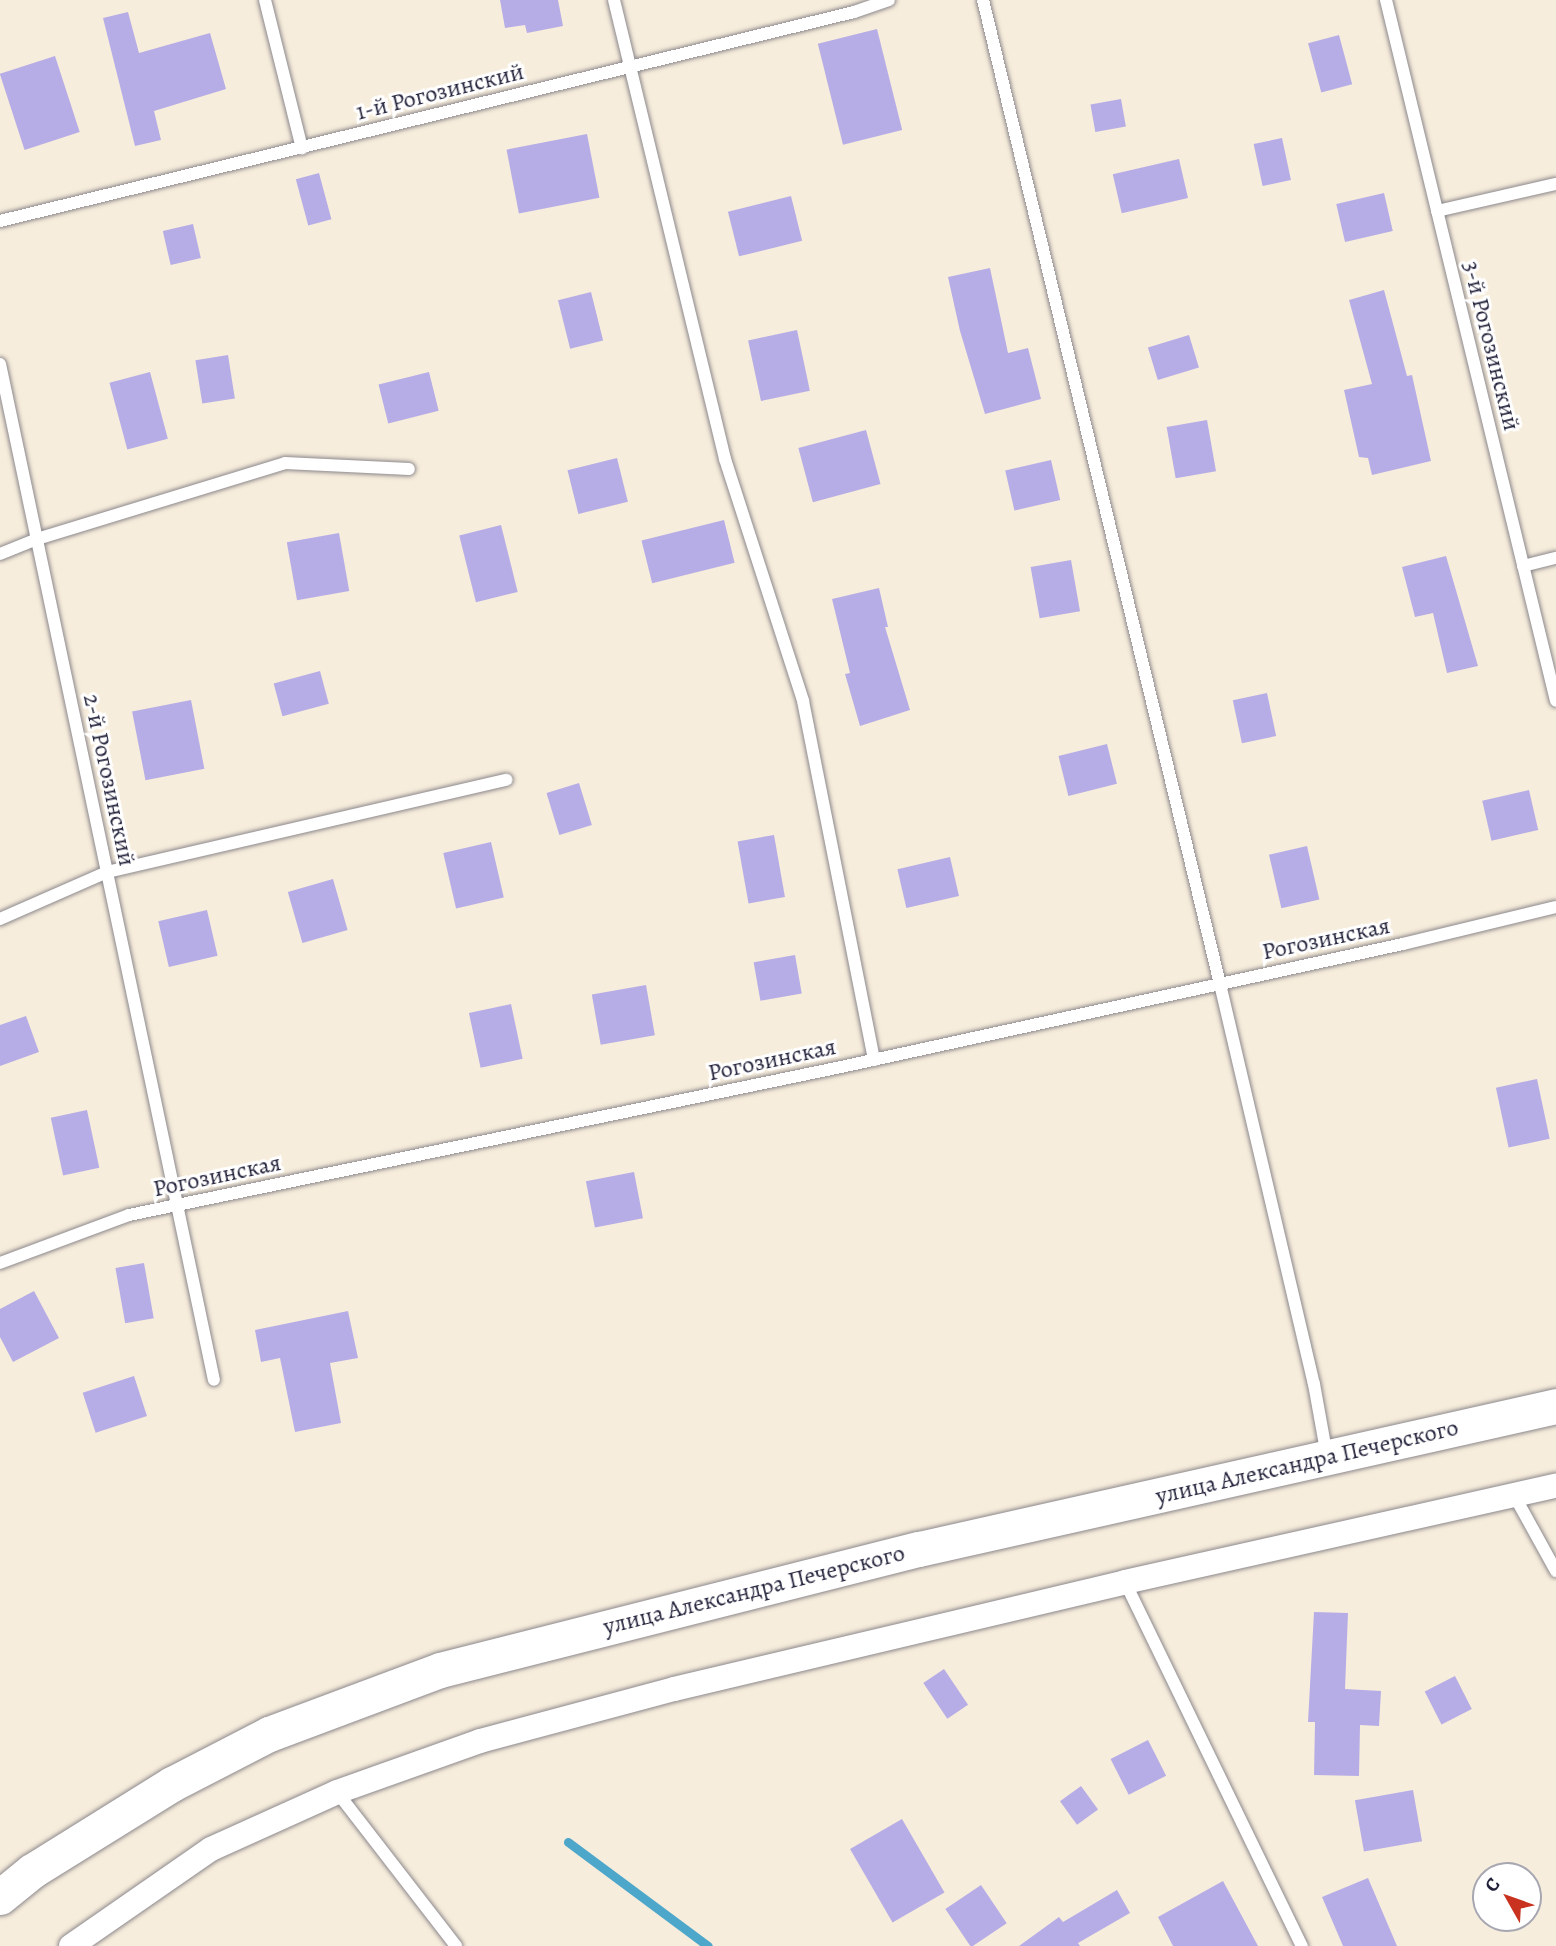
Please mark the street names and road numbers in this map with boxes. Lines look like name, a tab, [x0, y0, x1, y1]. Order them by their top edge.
street label: 1-й Рогозинский	[353, 57, 527, 127]
street label: 3-й Рогозинский	[1456, 258, 1526, 434]
street label: 2-й Рогозинский	[77, 691, 141, 869]
street label: Рогозинская	[1260, 911, 1392, 967]
street label: Рогозинская	[706, 1032, 838, 1088]
street label: Рогозинская	[151, 1148, 283, 1204]
street label: улица Александра Печерского	[1153, 1413, 1461, 1511]
street label: улица Александра Печерского	[600, 1539, 908, 1641]

